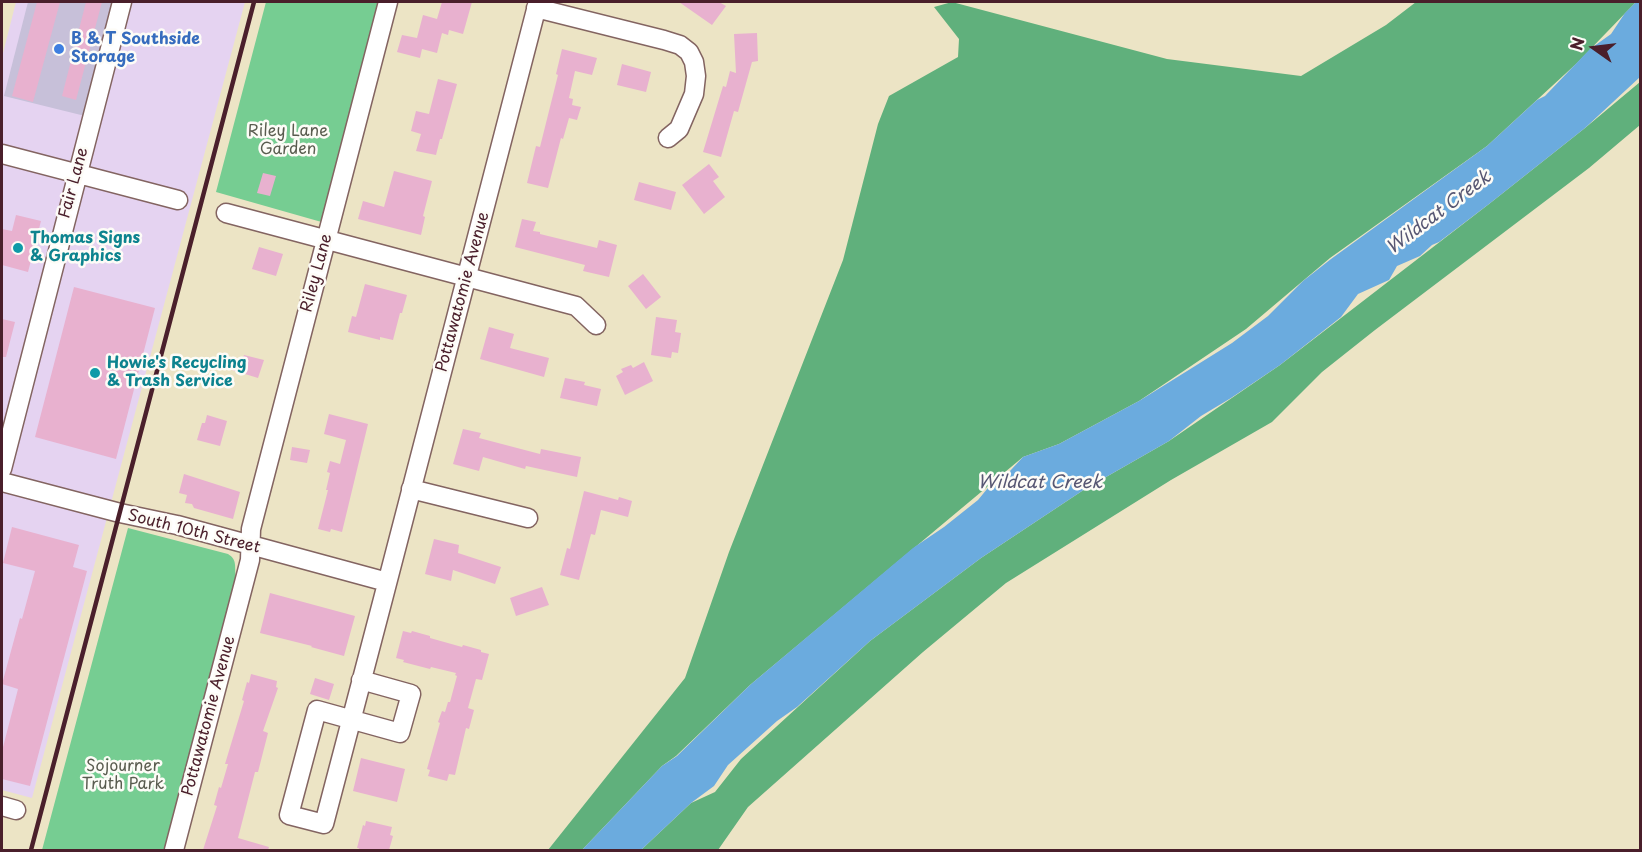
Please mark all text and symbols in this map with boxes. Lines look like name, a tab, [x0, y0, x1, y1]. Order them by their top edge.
north arrow	[1564, 18, 1624, 78]
place label: B & T Southside Storage	[71, 30, 200, 68]
text: N	[1563, 35, 1590, 53]
marker: B & T Southside Storage	[52, 42, 66, 56]
park label: Riley Lane Garden	[248, 122, 328, 160]
street label: Fair Lane	[55, 145, 93, 221]
water label: Wildcat Creek	[1383, 167, 1495, 259]
street label: Pottawatomie Avenue	[432, 210, 494, 374]
place label: Thomas Signs & Graphics	[30, 229, 140, 267]
street label: Riley Lane	[297, 232, 337, 314]
marker: Thomas Signs & Graphics	[11, 241, 25, 255]
place label: Howie's Recycling & Trash Service	[107, 354, 247, 392]
marker: Howie's Recycling & Trash Service	[88, 366, 102, 380]
water label: Wildcat Creek	[978, 472, 1102, 494]
street label: South 10th Street	[126, 506, 262, 558]
street label: Pottawatomie Avenue	[178, 634, 240, 798]
park label: Sojourner Truth Park	[82, 757, 164, 795]

